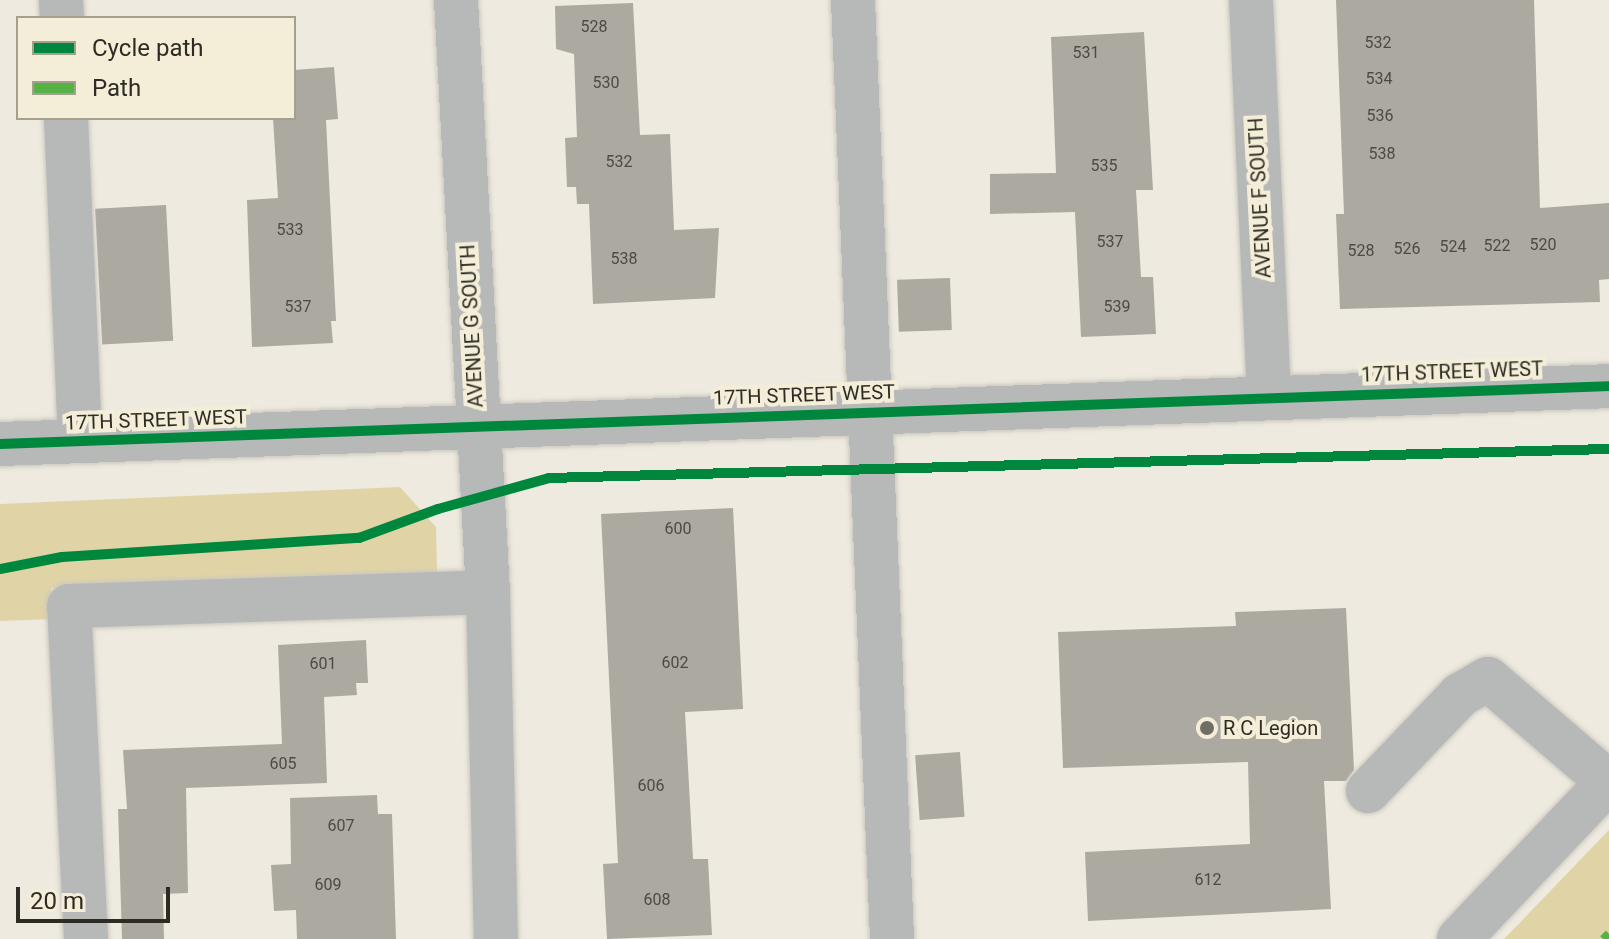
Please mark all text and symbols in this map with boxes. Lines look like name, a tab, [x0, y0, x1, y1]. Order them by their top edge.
legend	[16, 16, 296, 120]
house number: 528	[581, 17, 607, 37]
house number: 532	[1365, 33, 1391, 53]
text: Cycle path	[92, 34, 204, 62]
house number: 531	[1073, 43, 1099, 63]
house number: 534	[1366, 69, 1392, 89]
house number: 530	[593, 73, 619, 93]
text: Path	[92, 74, 141, 102]
house number: 536	[1367, 106, 1393, 126]
street label: AVENUE F SOUTH	[1244, 117, 1276, 279]
house number: 538	[1369, 144, 1395, 164]
house number: 532	[606, 152, 632, 172]
house number: 535	[1091, 156, 1117, 176]
house number: 533	[277, 220, 303, 240]
house number: 537	[1097, 232, 1123, 252]
house number: 520	[1530, 235, 1556, 255]
house number: 522	[1484, 236, 1510, 256]
house number: 524	[1440, 237, 1466, 257]
house number: 526	[1394, 239, 1420, 259]
house number: 528	[1348, 241, 1374, 261]
street label: AVENUE G SOUTH	[456, 244, 488, 408]
house number: 538	[611, 249, 637, 269]
house number: 537	[285, 297, 311, 317]
house number: 539	[1104, 297, 1130, 317]
street label: 17TH STREET WEST	[1360, 357, 1544, 387]
street label: 17TH STREET WEST	[712, 380, 896, 410]
street label: 17TH STREET WEST	[64, 405, 248, 435]
house number: 600	[665, 519, 691, 539]
house number: 602	[662, 653, 688, 673]
house number: 601	[310, 654, 336, 674]
place label: R C Legion	[1223, 716, 1318, 740]
marker: R C Legion	[1198, 719, 1216, 737]
house number: 605	[270, 754, 296, 774]
house number: 606	[638, 776, 664, 796]
house number: 607	[328, 816, 354, 836]
house number: 612	[1195, 870, 1221, 890]
scale bar	[20, 871, 174, 921]
house number: 609	[315, 875, 341, 895]
text: 20 m	[30, 887, 84, 915]
house number: 608	[644, 890, 670, 910]

